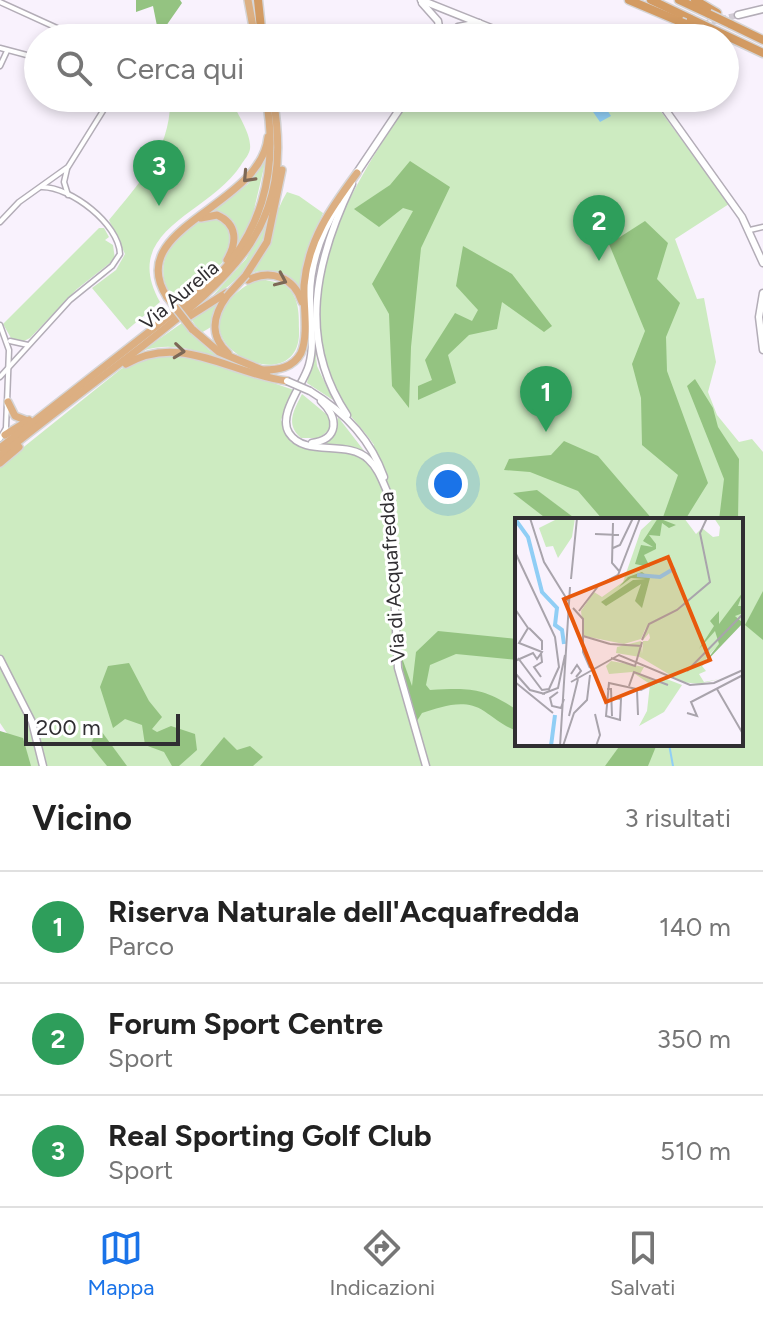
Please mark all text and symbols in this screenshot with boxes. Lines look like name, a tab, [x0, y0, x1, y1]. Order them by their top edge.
search box	[24, 24, 739, 112]
icon: search	[52, 46, 96, 90]
text: Cerca qui	[116, 50, 244, 87]
pin: 3	[133, 140, 185, 206]
one-way arrow	[244, 168, 258, 183]
pin: 2	[573, 195, 625, 261]
street label: Via Aurelia	[135, 255, 223, 335]
one-way arrow	[272, 271, 287, 287]
one-way arrow	[172, 343, 185, 360]
pin: 1	[520, 366, 572, 432]
your location	[428, 464, 468, 504]
street label: Via di Acquafredda	[374, 491, 410, 663]
inset map	[515, 518, 743, 746]
scale bar	[24, 710, 180, 746]
text: 200 m	[36, 714, 101, 741]
text: Vicino	[32, 798, 132, 839]
text: 3 risultati	[624, 802, 731, 834]
text: Riserva Naturale dell'Acquafredda	[108, 893, 580, 930]
text: 1	[53, 911, 63, 943]
text: 140 m	[659, 911, 731, 943]
text: Parco	[108, 930, 174, 962]
text: Forum Sport Centre	[108, 1005, 383, 1042]
text: 2	[50, 1023, 66, 1055]
text: 350 m	[657, 1023, 731, 1055]
text: Sport	[108, 1042, 173, 1074]
text: Real Sporting Golf Club	[108, 1117, 432, 1154]
text: 3	[51, 1135, 65, 1167]
text: 510 m	[660, 1135, 731, 1167]
text: Sport	[108, 1154, 173, 1186]
tab: Mappa	[88, 1226, 155, 1301]
tab: Indicazioni	[330, 1226, 435, 1301]
tab: Salvati	[610, 1226, 675, 1301]

